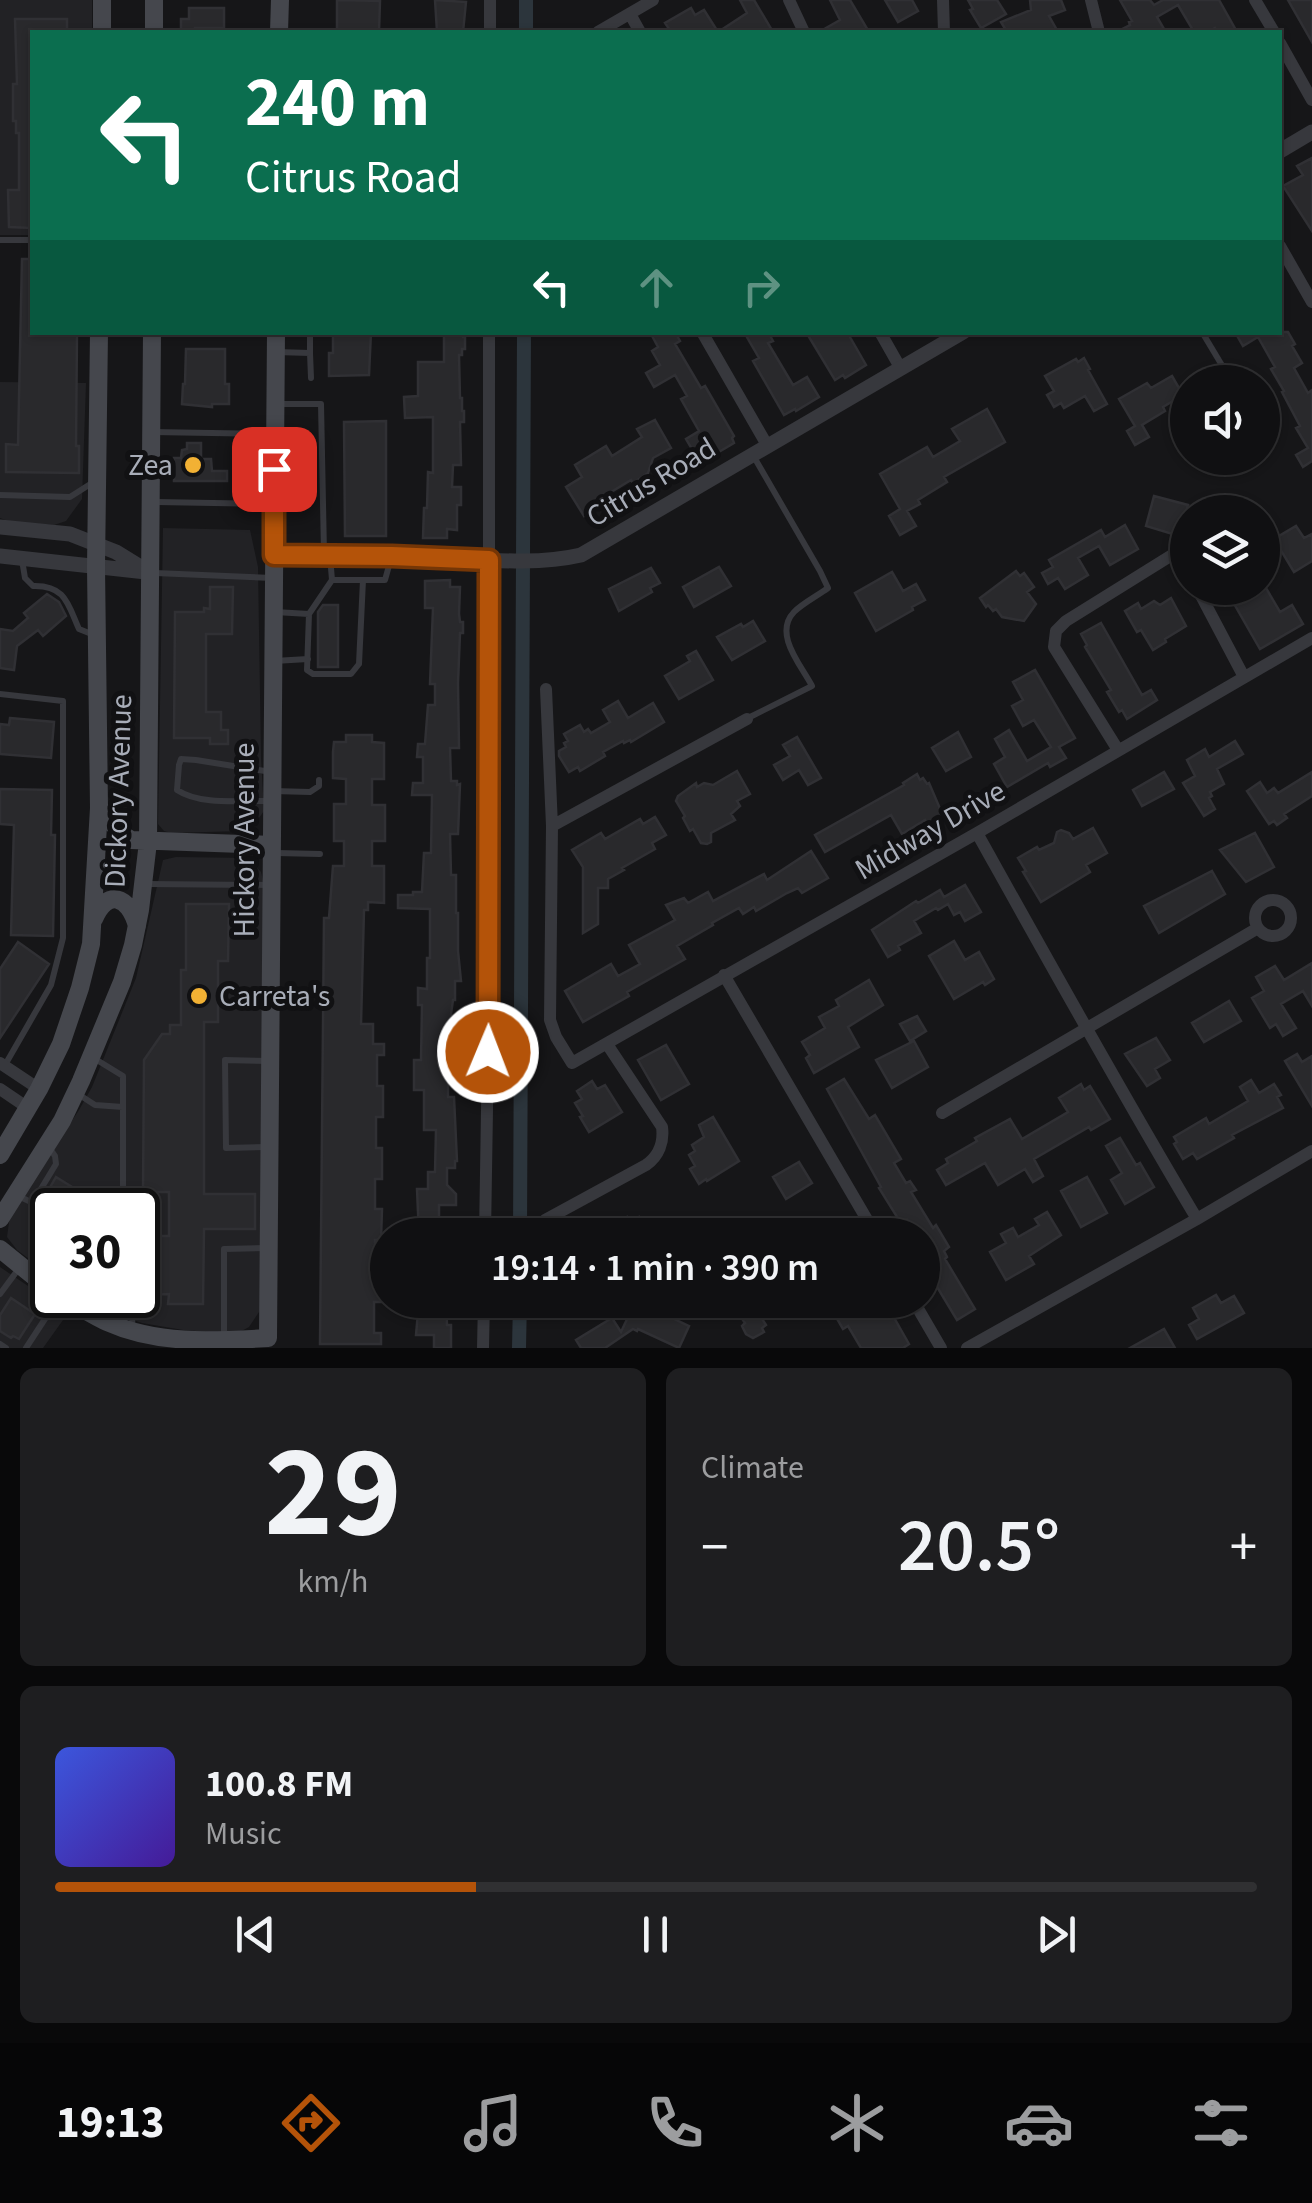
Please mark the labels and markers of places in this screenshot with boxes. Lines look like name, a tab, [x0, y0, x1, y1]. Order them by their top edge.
pin	[232, 427, 317, 512]
place label: Zea	[128, 444, 173, 487]
marker: Zea	[182, 454, 204, 476]
place label: Carreta's	[219, 975, 330, 1018]
marker: Carreta's	[188, 985, 210, 1007]

